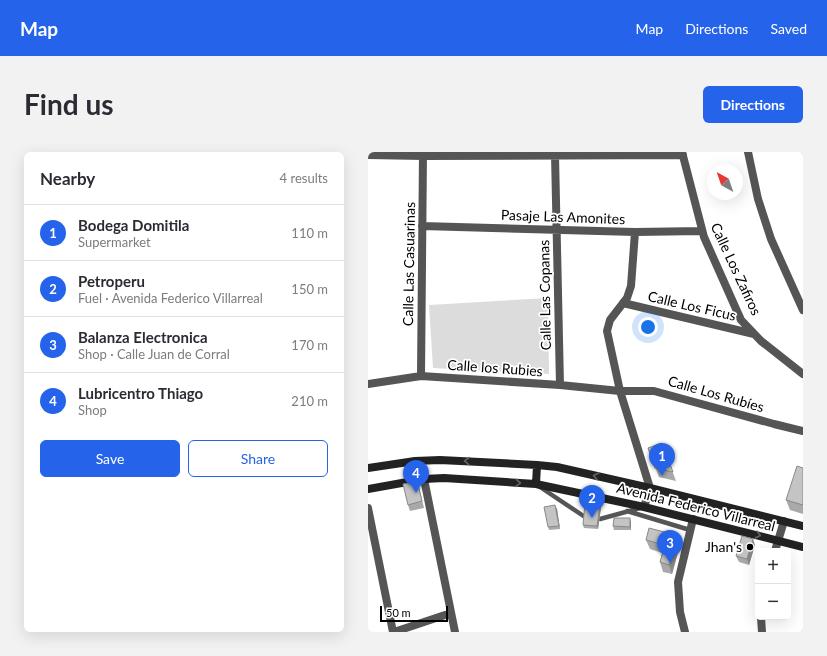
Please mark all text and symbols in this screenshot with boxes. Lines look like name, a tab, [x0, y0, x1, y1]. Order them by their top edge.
text: Map	[20, 17, 58, 40]
text: Map	[636, 20, 663, 37]
text: Directions	[685, 20, 748, 37]
text: Saved	[770, 20, 807, 37]
button: Directions	[703, 86, 803, 123]
text: Find us	[24, 87, 114, 121]
north arrow	[707, 164, 743, 200]
text: Nearby	[40, 168, 95, 189]
text: 4 results	[280, 170, 328, 186]
street label: Calle Las Casuarinas	[399, 202, 418, 326]
street label: Pasaje Las Amonites	[501, 206, 625, 227]
text: Bodega Domitila	[78, 216, 189, 234]
street label: Calle Los Zafiros	[708, 220, 765, 318]
text: 1	[49, 225, 57, 241]
text: 110 m	[291, 225, 328, 241]
text: Supermarket	[78, 234, 151, 250]
street label: Calle Las Copanas	[535, 240, 554, 350]
text: Petroperu	[78, 272, 145, 290]
text: 2	[49, 281, 57, 297]
text: 150 m	[291, 281, 328, 297]
street label: Calle Los Ficus	[646, 287, 738, 324]
text: Fuel · Avenida Federico Villarreal	[78, 290, 263, 306]
your location	[638, 317, 658, 337]
text: Balanza Electronica	[78, 328, 208, 346]
text: 3	[49, 337, 57, 353]
text: 170 m	[291, 337, 328, 353]
text: Shop · Calle Juan de Corral	[78, 346, 230, 362]
street label: Calle los Rubies	[447, 356, 543, 379]
street label: Calle Los Rubíes	[666, 372, 766, 415]
text: Lubricentro Thiago	[78, 384, 203, 402]
text: 4	[49, 393, 57, 409]
text: 210 m	[291, 393, 328, 409]
text: Shop	[78, 402, 107, 418]
button: Save	[40, 440, 180, 477]
button: Share	[188, 440, 328, 477]
pin: 1	[649, 443, 675, 476]
one-way arrow	[464, 457, 470, 466]
pin: 4	[403, 460, 429, 493]
one-way arrow	[593, 472, 599, 480]
one-way arrow	[515, 478, 521, 487]
street label: Avenida Federico Villarreal	[615, 479, 777, 534]
pin: 2	[579, 485, 605, 518]
pin: 3	[657, 530, 683, 563]
one-way arrow	[755, 531, 761, 539]
place label: Jhan's	[705, 538, 742, 555]
marker: Jhan's	[745, 542, 755, 552]
map controls	[755, 548, 791, 620]
button: +	[755, 548, 791, 584]
button: −	[755, 584, 791, 620]
scale bar	[380, 604, 448, 623]
text: 50 m	[386, 606, 411, 619]

